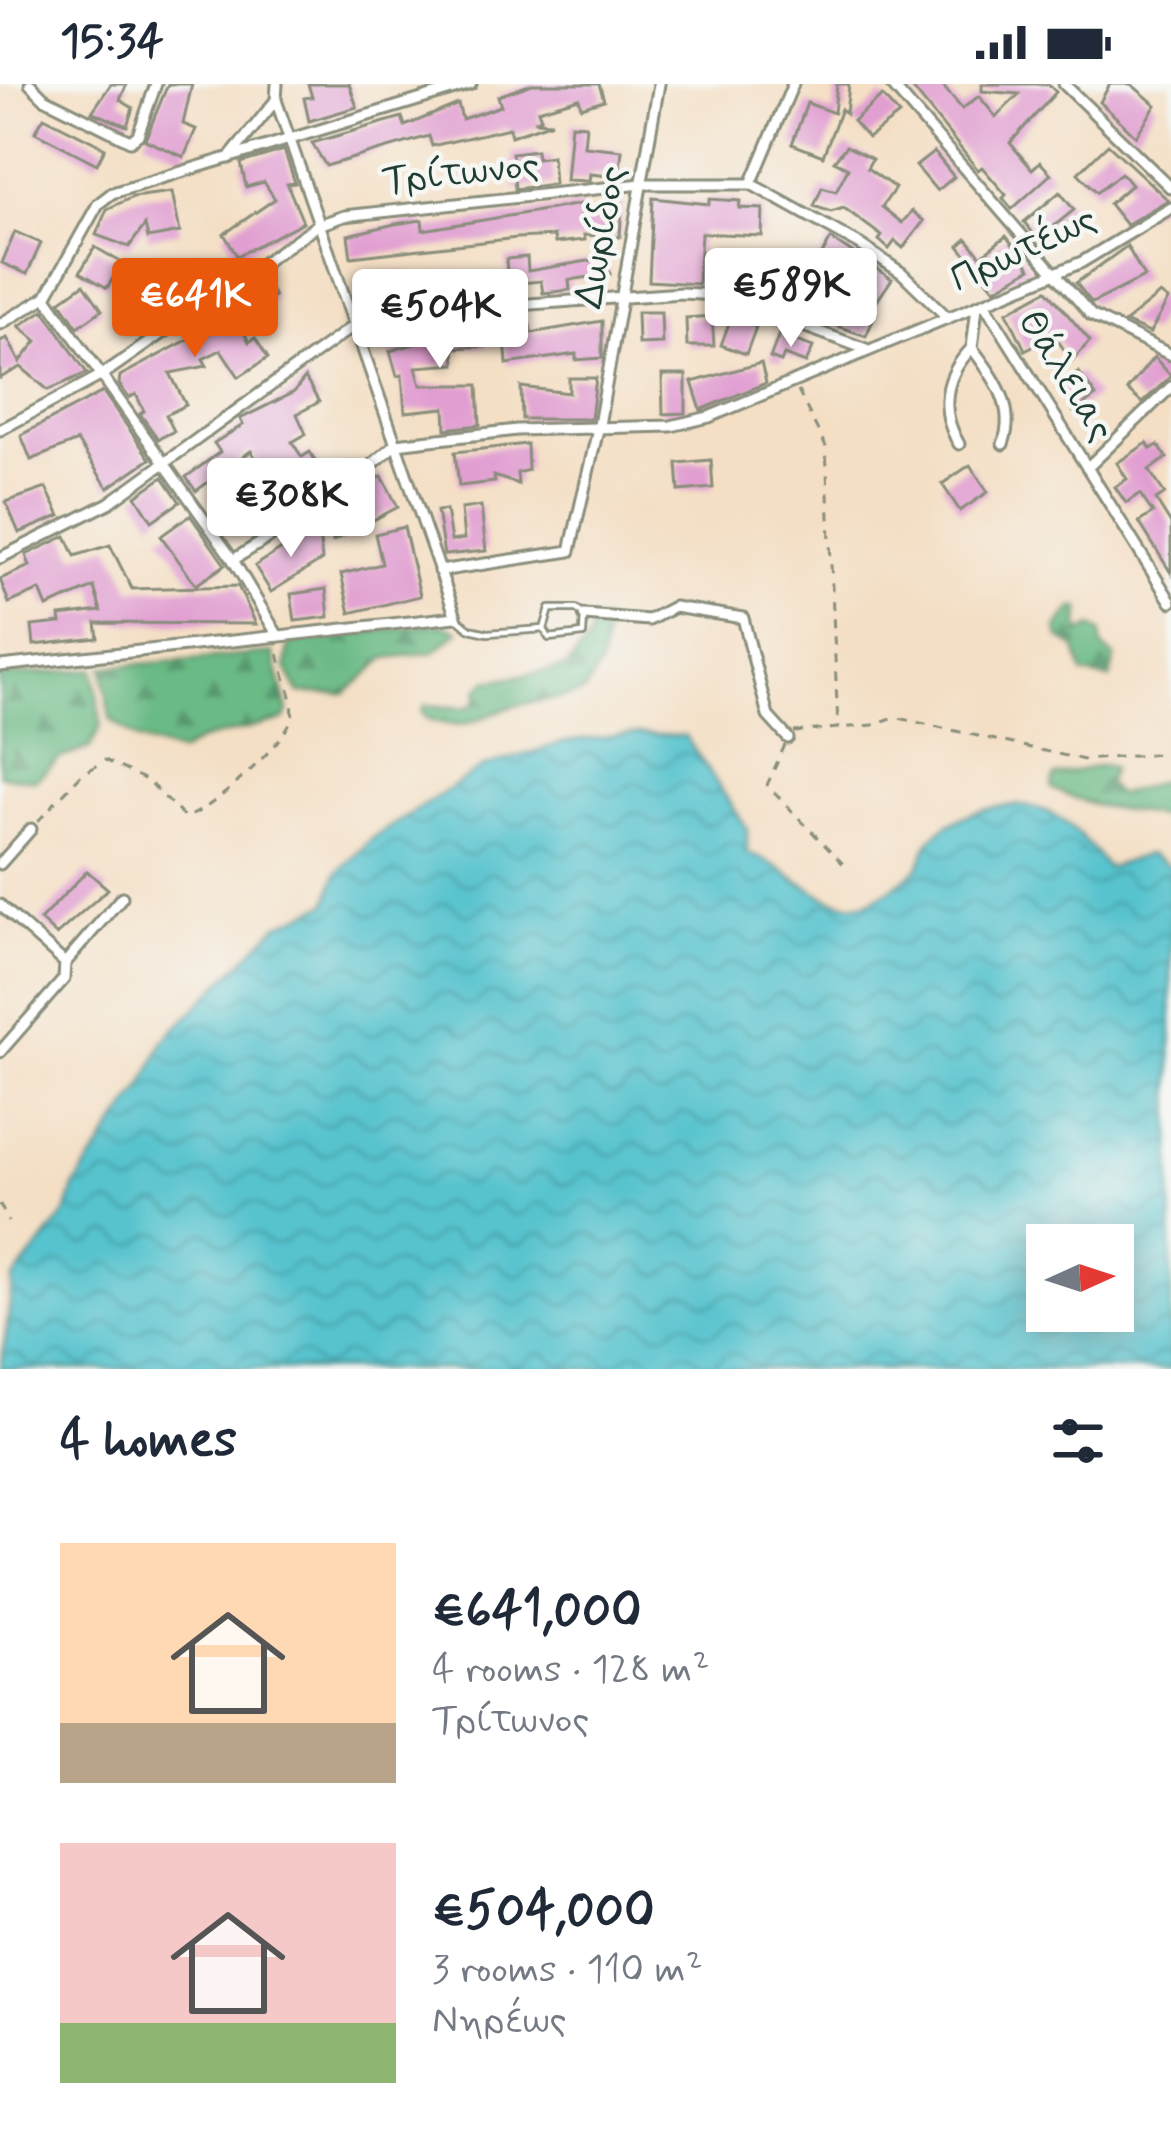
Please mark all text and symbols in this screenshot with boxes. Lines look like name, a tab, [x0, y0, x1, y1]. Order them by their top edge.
text: 15:34	[60, 13, 164, 72]
street label: Τρίτωνος	[380, 140, 542, 208]
street label: Δωρίδος	[564, 162, 640, 312]
street label: Πρωτέως	[943, 194, 1105, 306]
pin: €589K	[707, 248, 875, 350]
pin: €641K	[111, 258, 279, 360]
text: €589K	[732, 261, 850, 312]
pin: €504K	[356, 269, 524, 371]
text: €641K	[139, 271, 251, 322]
text: €504K	[379, 282, 501, 333]
street label: Θάλειας	[1005, 300, 1125, 452]
pin: €308K	[207, 458, 375, 560]
text: €308K	[234, 471, 348, 522]
north arrow	[1026, 1224, 1134, 1332]
map controls	[1026, 1224, 1134, 1332]
text: 4 homes	[60, 1408, 237, 1474]
icon: filters	[1045, 1408, 1111, 1474]
text: €641,000	[432, 1579, 642, 1645]
icon: home	[156, 1591, 300, 1735]
text: 4 rooms · 128 m²	[432, 1645, 709, 1696]
text: Τρίτωνος	[432, 1696, 589, 1747]
text: €504,000	[432, 1879, 655, 1945]
icon: home	[156, 1891, 300, 2035]
text: 3 rooms · 110 m²	[432, 1945, 703, 1996]
text: Νηρέως	[432, 1996, 567, 2047]

